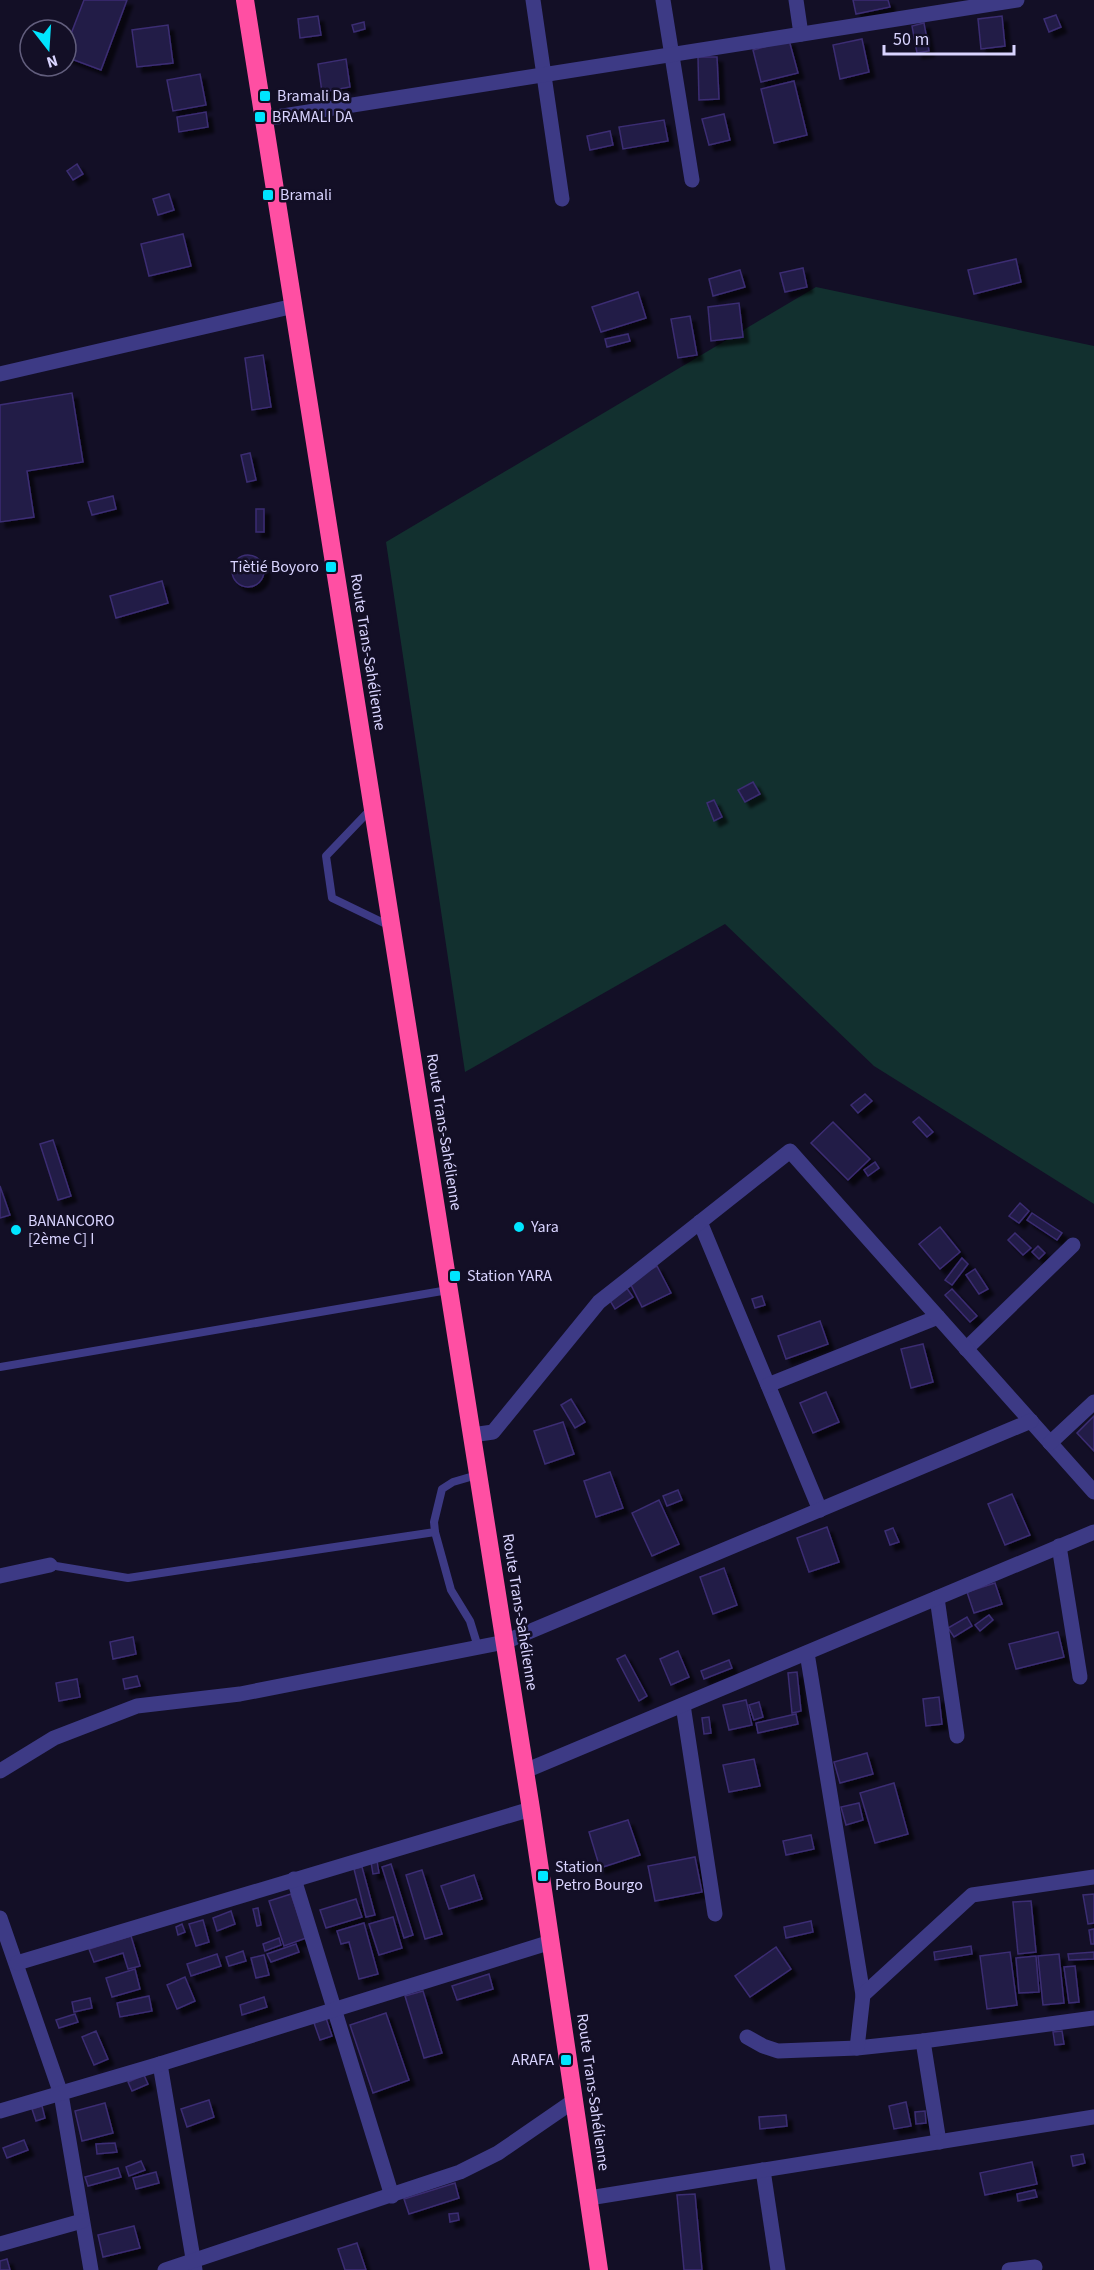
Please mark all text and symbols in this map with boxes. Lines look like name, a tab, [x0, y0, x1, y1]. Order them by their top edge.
north arrow	[18, 18, 78, 78]
scale bar	[884, 18, 1014, 56]
text: 50 m	[893, 27, 929, 52]
text: N	[44, 49, 60, 73]
place label: Bramali Da	[277, 85, 350, 107]
marker: Bramali Da	[258, 89, 272, 103]
place label: BRAMALI DA	[272, 106, 353, 128]
marker: BRAMALI DA	[253, 110, 267, 124]
place label: Bramali	[280, 184, 332, 206]
marker: Bramali	[261, 188, 275, 202]
place label: Tiètié Boyoro	[230, 556, 319, 578]
marker: Tiètié Boyoro	[324, 560, 338, 574]
street label: Route Trans-Sahélienne	[345, 572, 391, 732]
street label: Route Trans-Sahélienne	[421, 1052, 467, 1212]
place label: BANANCORO [2ème C] I	[28, 1210, 115, 1250]
place label: Yara	[530, 1216, 559, 1238]
marker: Yara	[512, 1220, 526, 1234]
marker: BANANCORO [2ème C] I	[9, 1223, 23, 1237]
place label: Station YARA	[467, 1265, 552, 1287]
marker: Station YARA	[448, 1269, 462, 1283]
street label: Route Trans-Sahélienne	[497, 1532, 543, 1692]
place label: Station Petro Bourgo	[555, 1856, 643, 1896]
marker: Station Petro Bourgo	[536, 1869, 550, 1883]
street label: Route Trans-Sahélienne	[571, 2012, 615, 2172]
place label: ARAFA	[512, 2049, 554, 2071]
marker: ARAFA	[559, 2053, 573, 2067]

